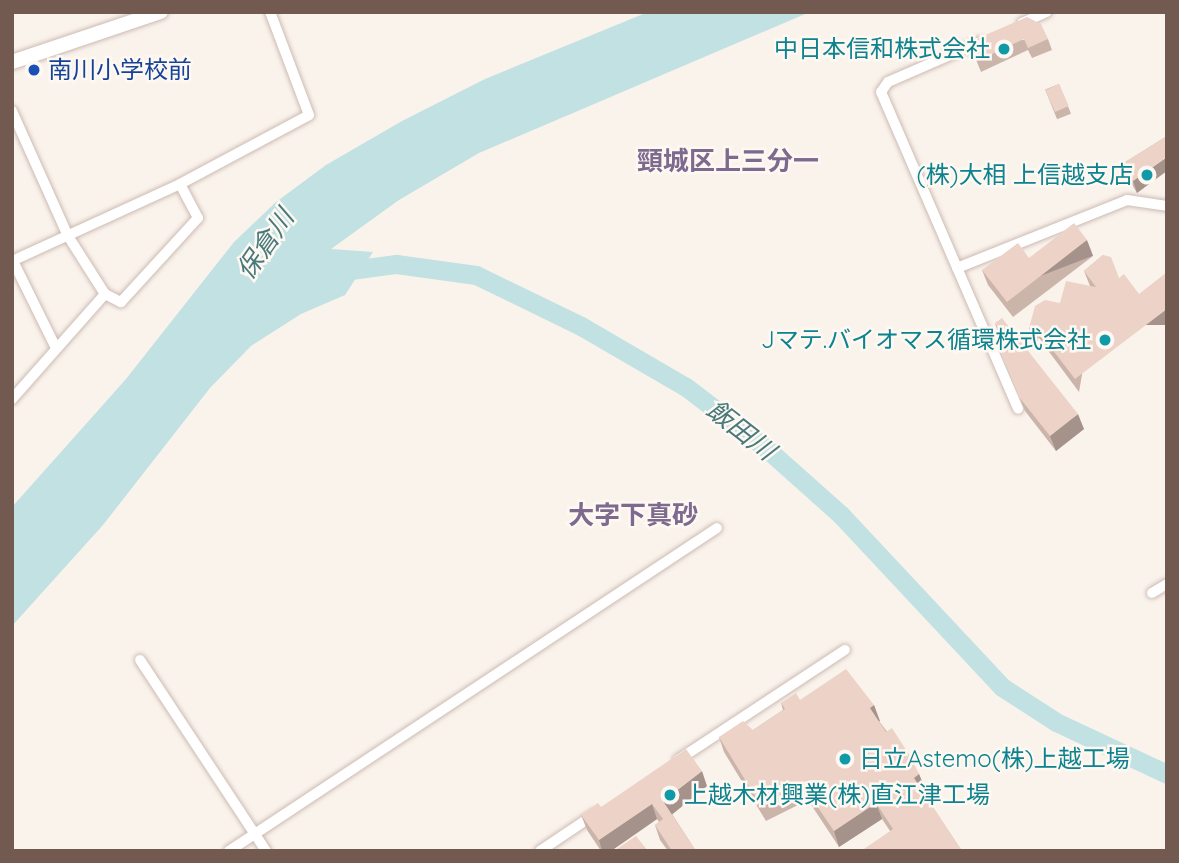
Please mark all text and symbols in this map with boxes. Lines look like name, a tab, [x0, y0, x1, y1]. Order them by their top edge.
place label: 中日本信和株式会社	[774, 35, 990, 63]
marker: 中日本信和株式会社	[996, 41, 1012, 57]
place label: 南川小学校前	[48, 56, 192, 84]
marker: 南川小学校前	[26, 62, 42, 78]
district label: 頸城区上三分一	[637, 145, 819, 177]
place label: (株)大相 上信越支店	[916, 161, 1133, 189]
marker: (株)大相 上信越支店	[1139, 167, 1155, 183]
water label: 保倉川	[230, 203, 300, 285]
place label: Jマテ.バイオマス循環株式会社	[761, 326, 1091, 354]
marker: Jマテ.バイオマス循環株式会社	[1097, 332, 1113, 348]
water label: 飯田川	[701, 394, 781, 466]
district label: 大字下真砂	[568, 499, 698, 531]
place label: 日立Astemo(株)上越工場	[859, 745, 1130, 773]
marker: 日立Astemo(株)上越工場	[837, 751, 853, 767]
place label: 上越木材興業(株)直江津工場	[684, 781, 990, 809]
marker: 上越木材興業(株)直江津工場	[662, 787, 678, 803]

